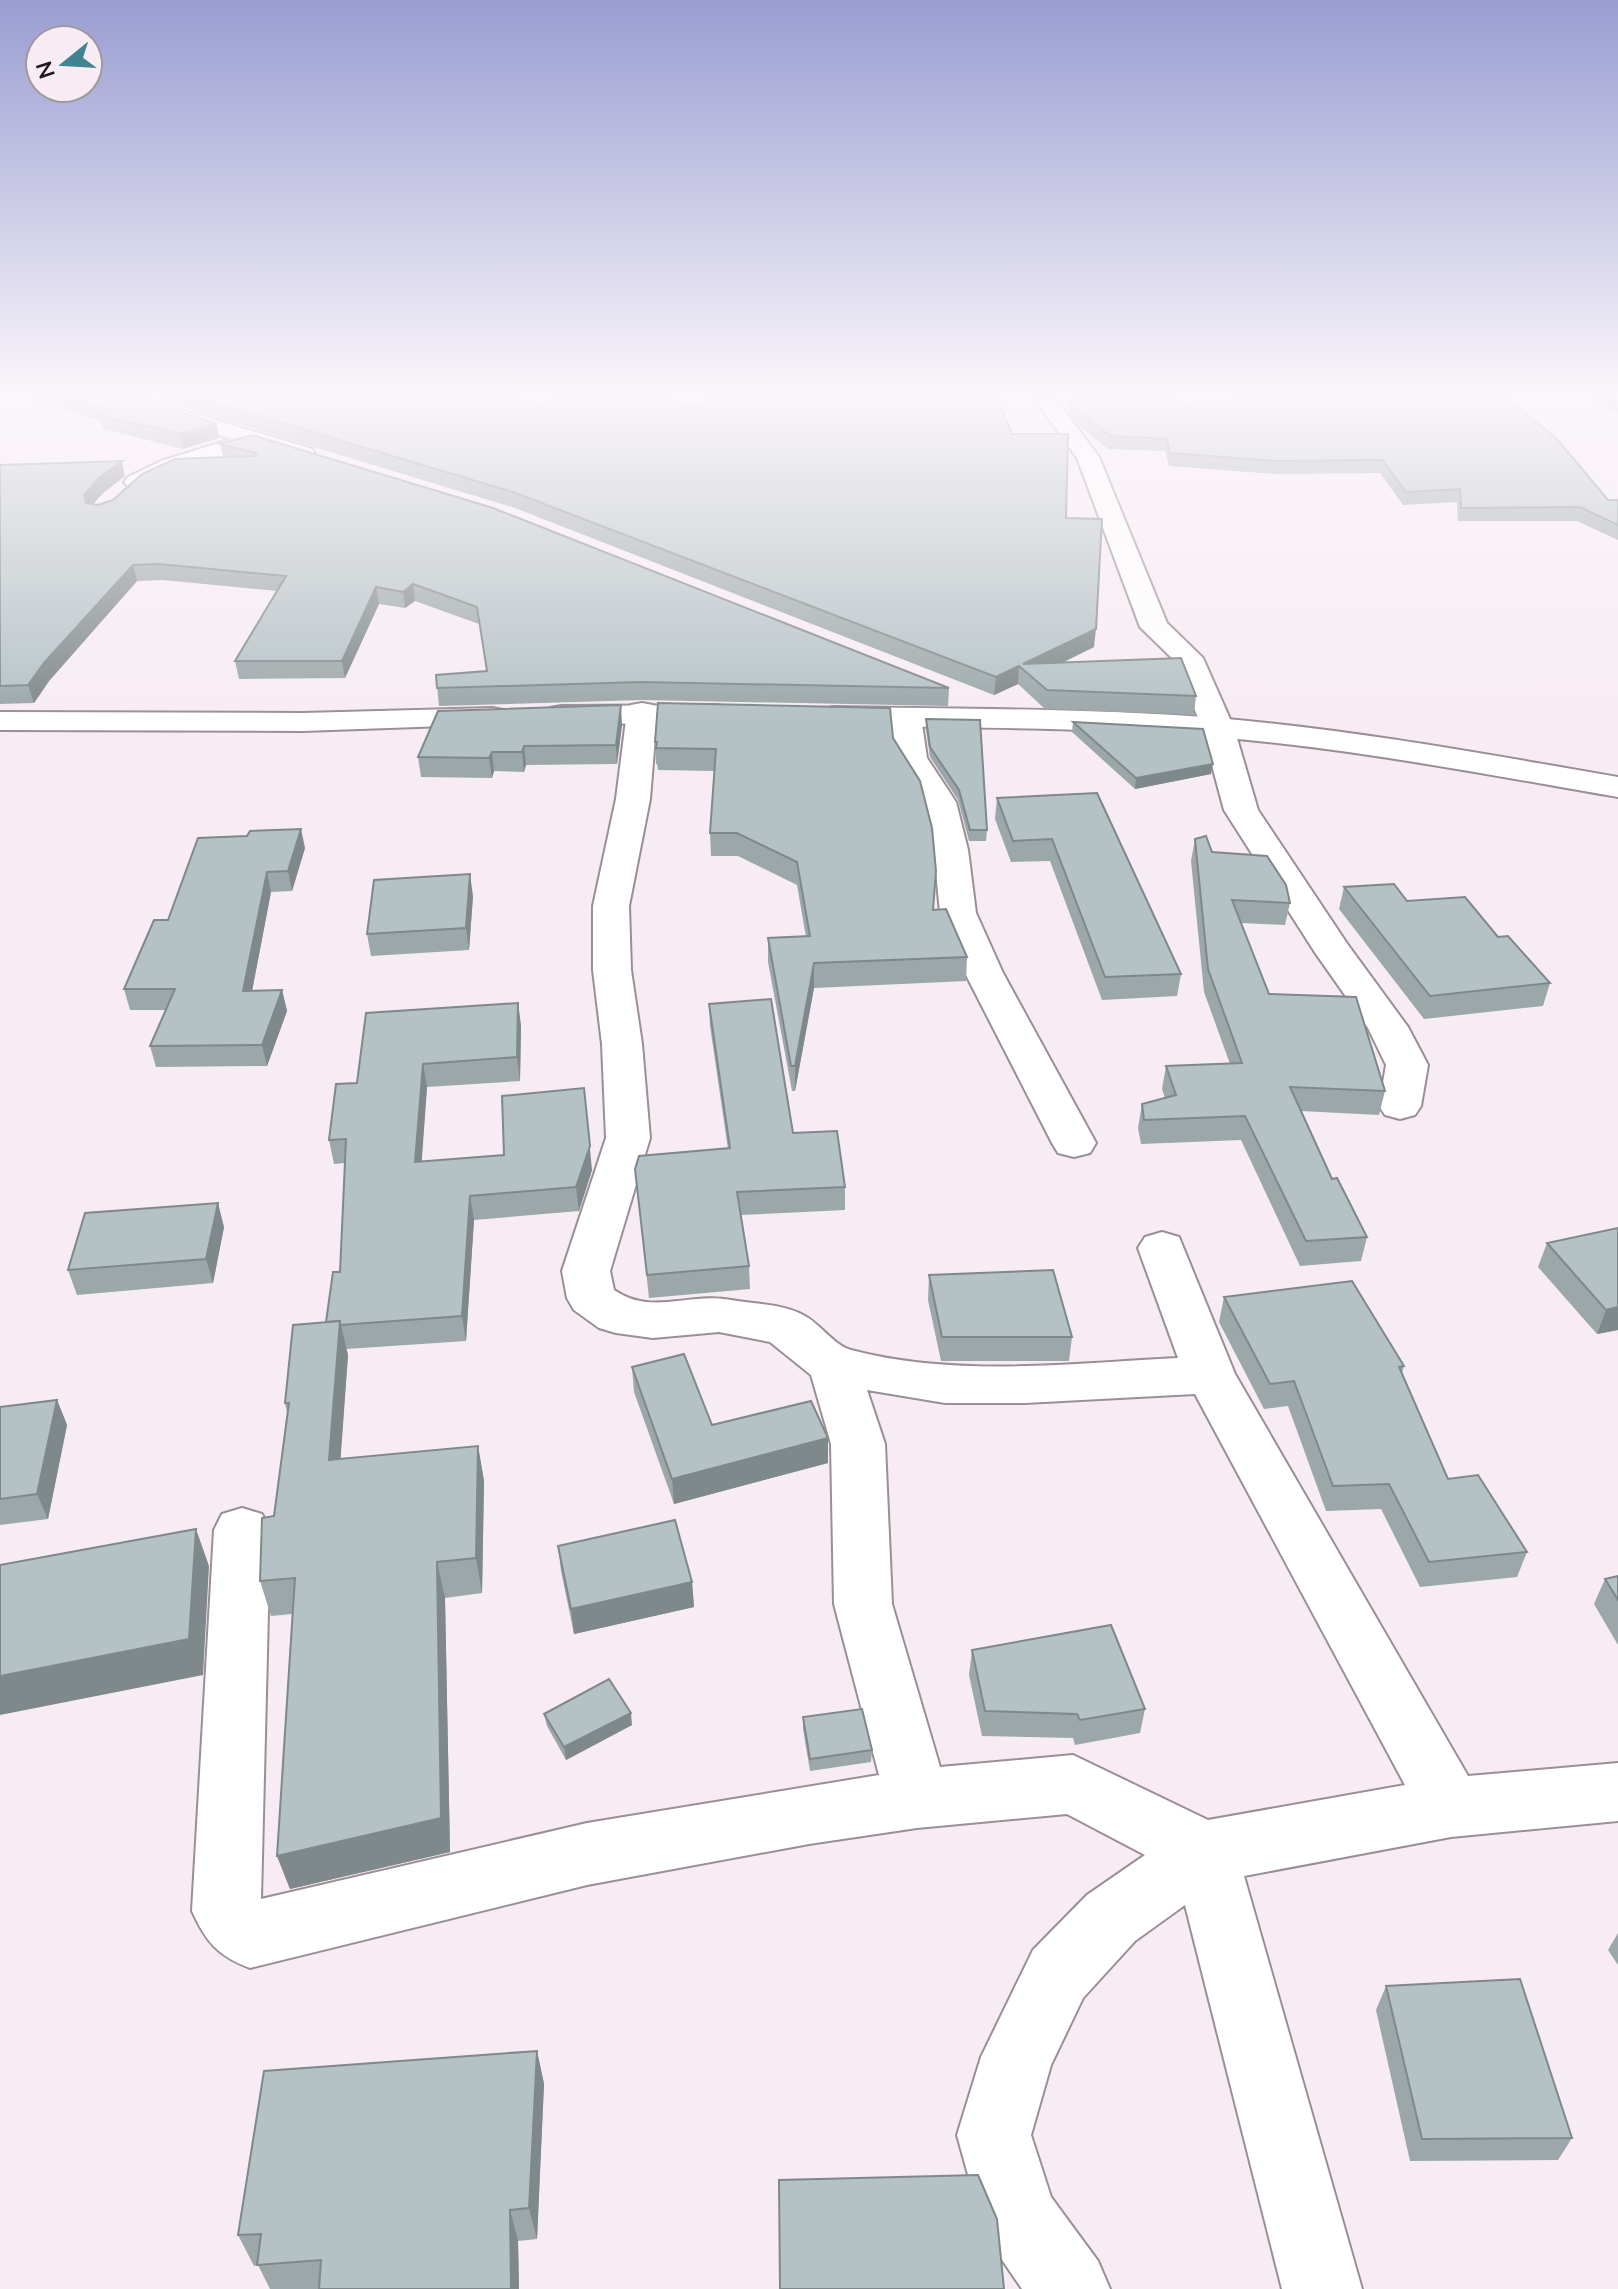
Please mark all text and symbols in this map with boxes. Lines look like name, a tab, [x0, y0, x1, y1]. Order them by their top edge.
north arrow	[24, 24, 104, 104]
text: N	[29, 58, 61, 82]

